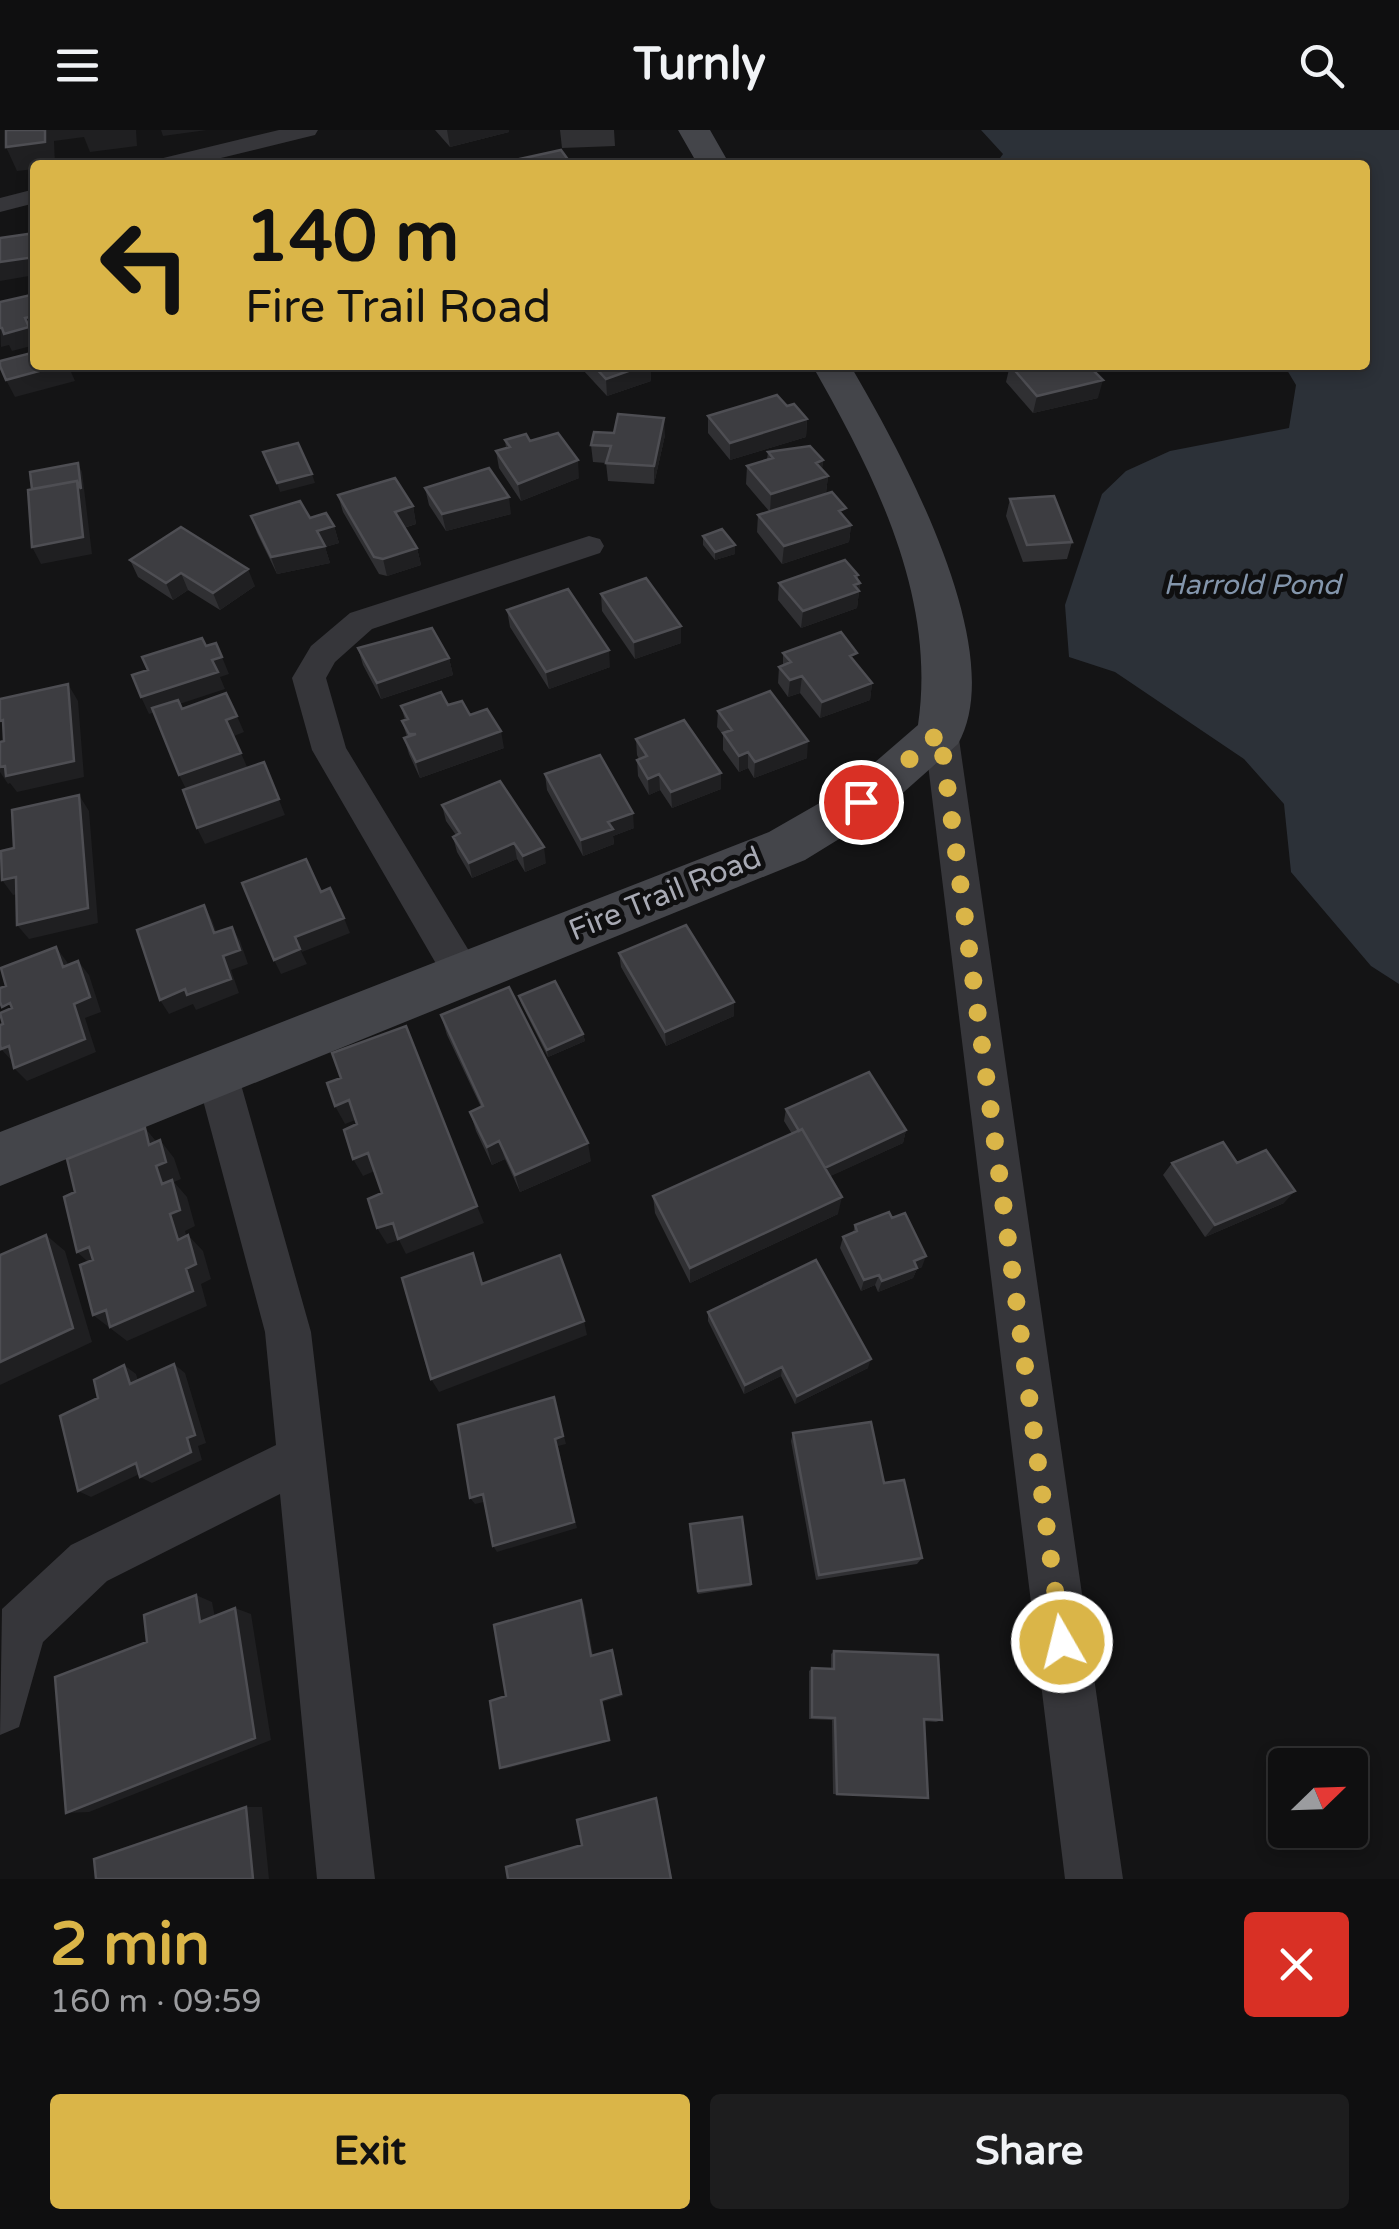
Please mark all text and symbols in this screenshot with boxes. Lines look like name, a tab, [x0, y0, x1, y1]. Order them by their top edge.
icon: menu	[50, 38, 105, 93]
text: Turnly	[633, 38, 766, 92]
icon: search	[1294, 38, 1349, 93]
text: 140 m	[245, 196, 459, 280]
icon: left	[80, 200, 210, 330]
text: Fire Trail Road	[245, 281, 551, 335]
water label: Harrold Pond	[1163, 568, 1344, 602]
pin	[819, 760, 904, 845]
icon: arrive	[834, 775, 889, 830]
street label: Fire Trail Road	[563, 839, 767, 949]
position arrow	[1010, 1590, 1114, 1694]
north arrow	[1268, 1748, 1368, 1848]
map controls	[1268, 1748, 1368, 1848]
text: 2 min	[50, 1909, 210, 1981]
button: close	[1244, 1912, 1349, 2017]
text: 160 m · 09:59	[50, 1983, 262, 2021]
button: Exit	[50, 2094, 690, 2209]
button: Share	[710, 2094, 1349, 2209]

